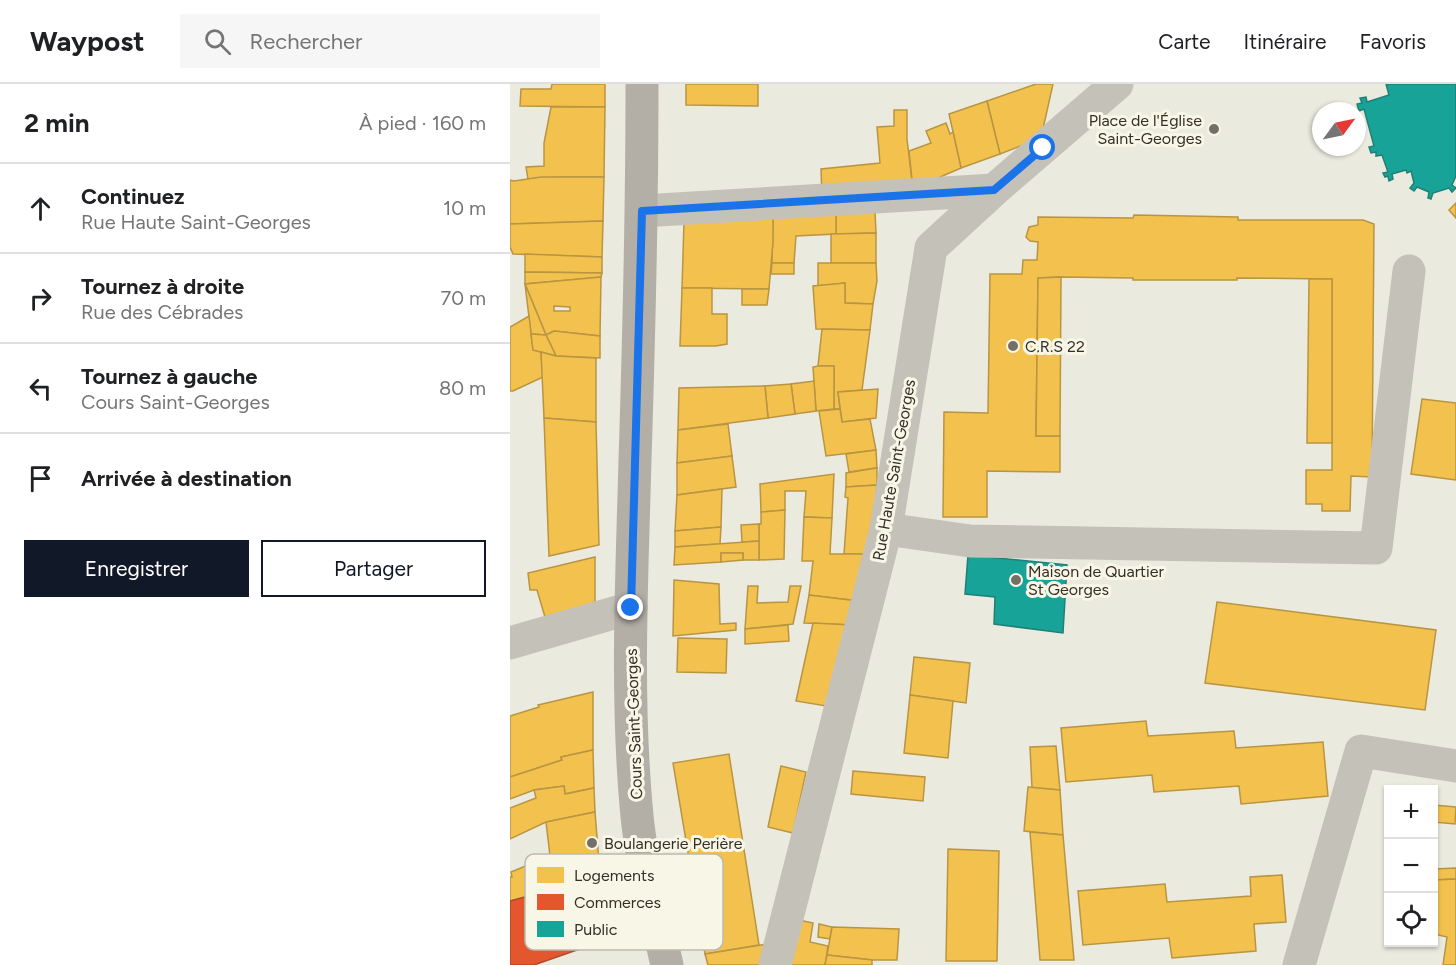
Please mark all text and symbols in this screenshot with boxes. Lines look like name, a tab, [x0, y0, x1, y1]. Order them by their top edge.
search box	[180, 14, 600, 68]
text: Waypost	[30, 24, 144, 58]
icon: search	[201, 25, 234, 58]
text: Rechercher	[249, 28, 363, 55]
text: Carte	[1158, 29, 1211, 54]
text: Itinéraire	[1244, 29, 1327, 54]
text: Favoris	[1360, 29, 1426, 54]
north arrow	[1312, 102, 1366, 156]
text: 2 min	[24, 107, 90, 139]
text: À pied · 160 m	[359, 111, 486, 135]
place label: Place de l'Église Saint-Georges	[1089, 111, 1202, 148]
marker: Place de l'Église Saint-Georges	[1207, 122, 1221, 136]
route start	[1029, 134, 1055, 160]
text: Continuez	[81, 183, 185, 210]
icon: ahead	[24, 192, 57, 225]
text: 10 m	[443, 196, 486, 220]
text: Rue Haute Saint-Georges	[81, 210, 311, 234]
text: Tournez à droite	[81, 273, 244, 300]
icon: right	[24, 282, 57, 315]
text: 70 m	[440, 286, 486, 310]
text: Rue des Cébrades	[81, 300, 243, 324]
place label: C.R.S 22	[1025, 337, 1085, 356]
marker: C.R.S 22	[1006, 339, 1020, 353]
text: Tournez à gauche	[81, 363, 257, 390]
icon: left	[24, 372, 57, 405]
text: 80 m	[439, 376, 486, 400]
street label: Rue Haute Saint-Georges	[869, 378, 919, 562]
text: Cours Saint-Georges	[81, 390, 270, 414]
icon: arrive	[24, 462, 57, 495]
text: Arrivée à destination	[81, 465, 292, 492]
button: Enregistrer	[24, 540, 249, 597]
button: Partager	[261, 540, 486, 597]
place label: Maison de Quartier St Georges	[1028, 562, 1165, 599]
marker: Maison de Quartier St Georges	[1009, 573, 1023, 587]
route end	[617, 594, 643, 620]
street label: Cours Saint-Georges	[622, 648, 646, 800]
map controls	[1384, 785, 1438, 947]
button: +	[1384, 785, 1438, 839]
place label: Boulangerie Perière	[604, 834, 743, 853]
marker: Boulangerie Perière	[585, 836, 599, 850]
button: −	[1384, 839, 1438, 893]
legend	[525, 854, 723, 950]
text: Logements	[574, 866, 655, 885]
text: Commerces	[574, 893, 661, 912]
button: locate	[1384, 893, 1438, 947]
text: Public	[574, 920, 618, 939]

